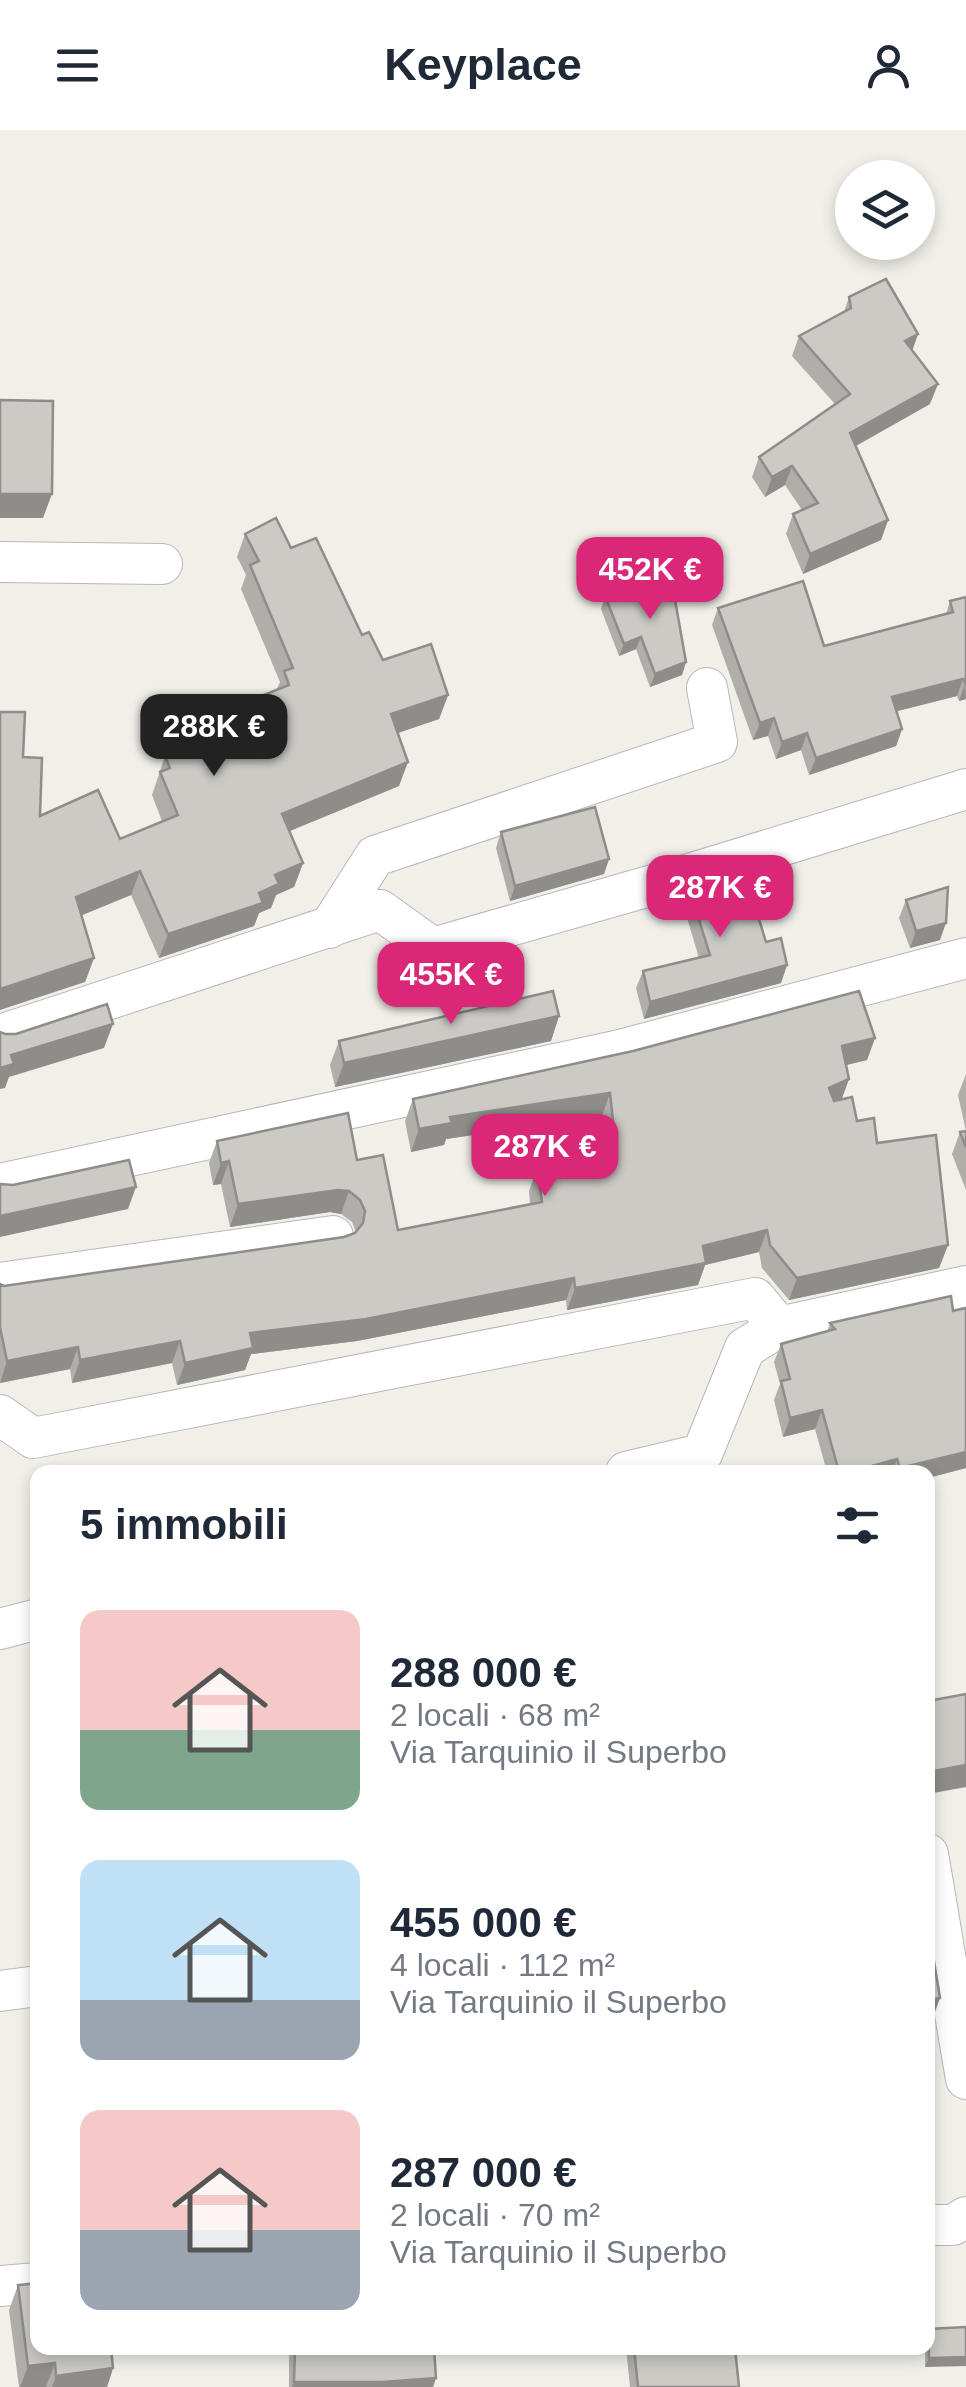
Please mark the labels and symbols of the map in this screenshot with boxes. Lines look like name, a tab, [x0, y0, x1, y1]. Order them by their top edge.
pin: 452K €	[569, 537, 731, 622]
pin: 288K €	[133, 694, 295, 779]
pin: 287K €	[639, 855, 801, 940]
pin: 455K €	[370, 942, 532, 1027]
pin: 287K €	[464, 1114, 626, 1199]

